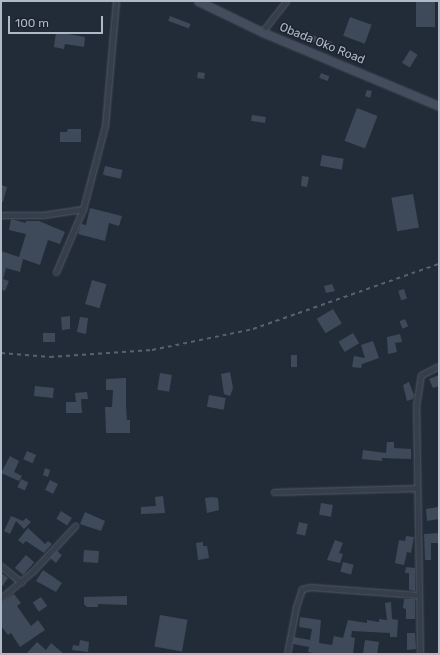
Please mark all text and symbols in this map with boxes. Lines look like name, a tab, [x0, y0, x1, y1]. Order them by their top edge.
scale bar	[10, 8, 105, 34]
text: 100 m	[15, 16, 49, 30]
street label: Obada Oko Road	[277, 20, 367, 68]

